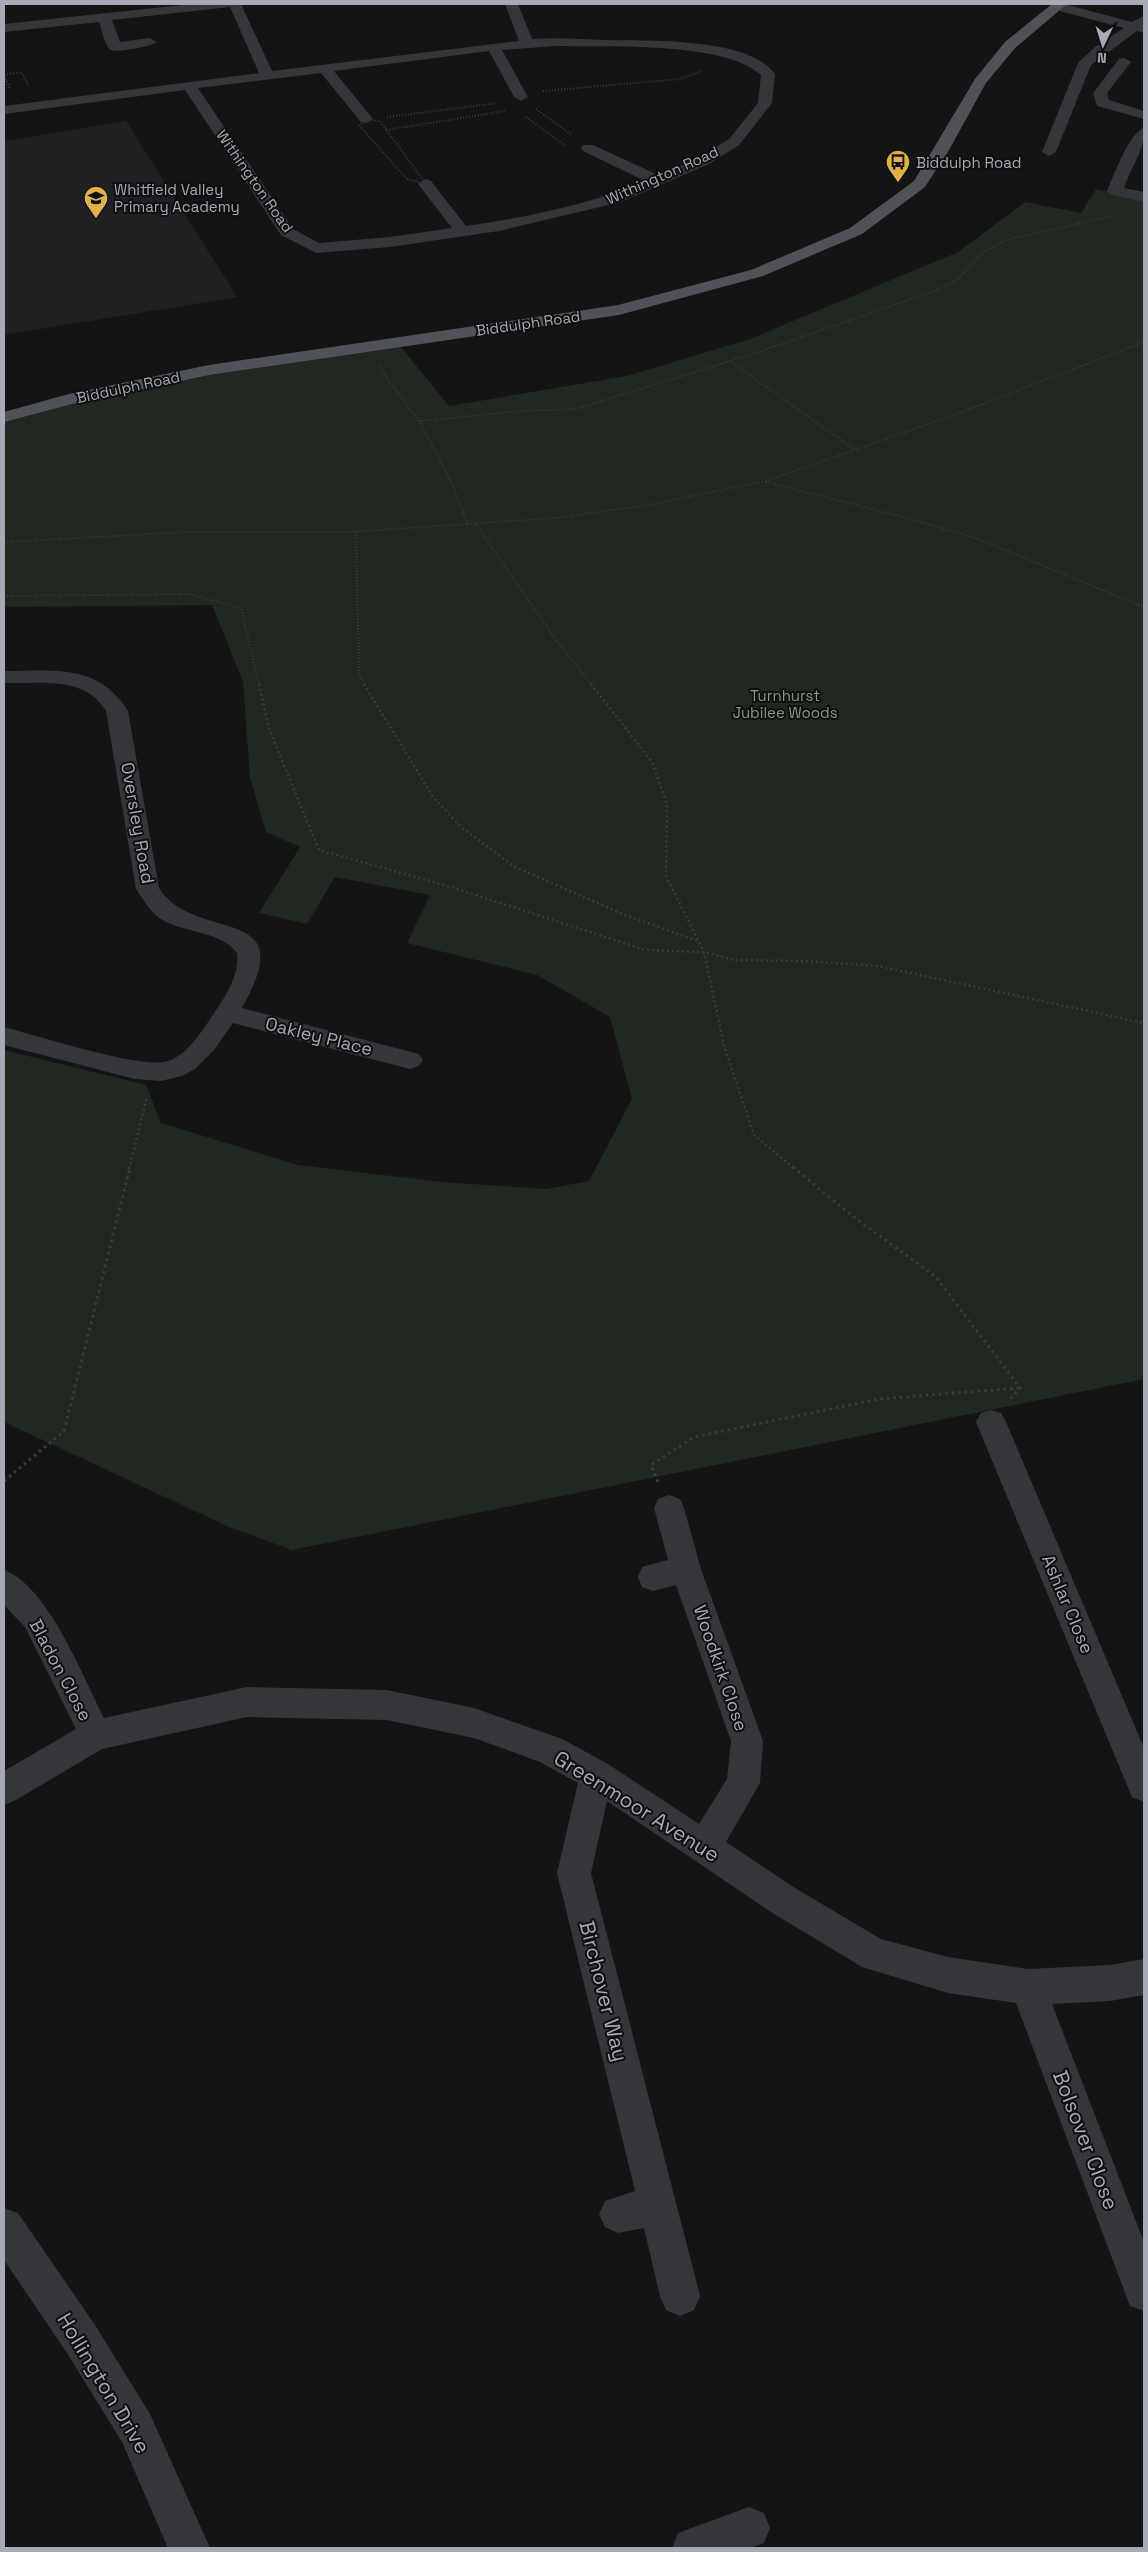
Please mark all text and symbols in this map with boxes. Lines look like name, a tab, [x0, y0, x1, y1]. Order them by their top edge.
north arrow	[1078, 20, 1128, 70]
text: N	[1097, 49, 1107, 67]
street label: Withington Road	[212, 126, 298, 236]
street label: Withington Road	[603, 142, 721, 208]
bus stop icon: Biddulph Road	[885, 149, 911, 183]
place label: Biddulph Road	[916, 153, 1021, 172]
place label: Whitfield Valley Primary Academy	[114, 180, 240, 216]
school or university icon: Whitfield Valley Primary Academy	[83, 185, 109, 219]
street label: Biddulph Road	[475, 306, 581, 340]
street label: Biddulph Road	[75, 367, 181, 407]
park label: Turnhurst Jubilee Woods	[732, 686, 838, 722]
street label: Oversley Road	[116, 760, 160, 886]
street label: Oakley Place	[263, 1012, 375, 1060]
street label: Ashlar Close	[1037, 1551, 1099, 1657]
street label: Woodkirk Close	[689, 1602, 753, 1734]
street label: Bladon Close	[25, 1615, 97, 1725]
street label: Greenmoor Avenue	[549, 1744, 725, 1868]
street label: Birchover Way	[573, 1918, 635, 2064]
street label: Bolsover Close	[1047, 2066, 1125, 2214]
street label: Hollington Drive	[51, 2308, 157, 2458]

